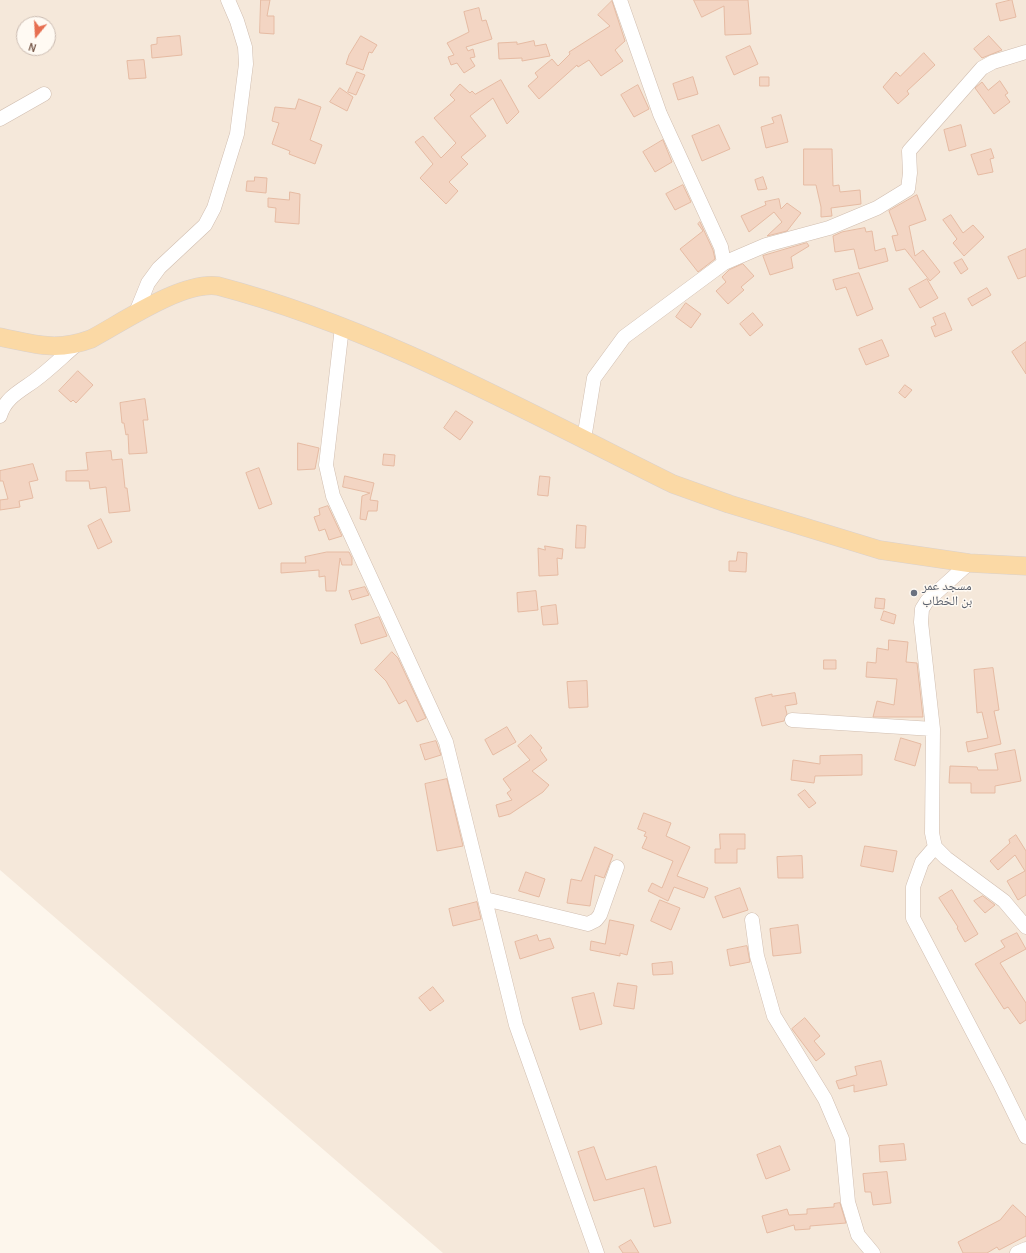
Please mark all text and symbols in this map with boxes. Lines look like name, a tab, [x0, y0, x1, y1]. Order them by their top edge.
north arrow	[16, 16, 56, 56]
text: N	[27, 40, 38, 54]
place label: مسجد عمر بن الخطاب	[922, 578, 972, 609]
marker: مسجد عمر بن الخطاب	[909, 588, 919, 598]

